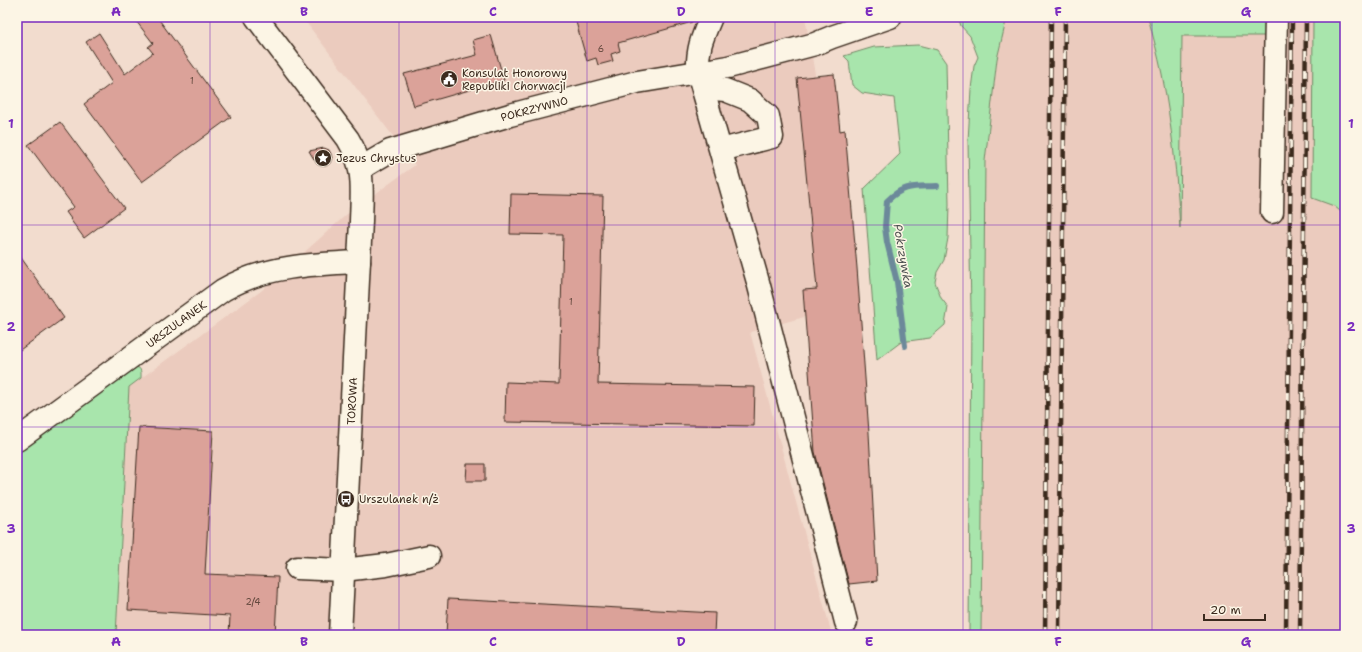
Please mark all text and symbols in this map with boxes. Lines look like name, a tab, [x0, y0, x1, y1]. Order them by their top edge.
text: A	[111, 3, 121, 20]
text: B	[300, 3, 308, 20]
text: C	[489, 3, 497, 20]
text: D	[676, 3, 686, 20]
text: E	[865, 3, 874, 20]
text: F	[1054, 3, 1062, 20]
text: G	[1241, 3, 1252, 20]
house number: 6	[598, 43, 604, 55]
place label: Konsulat Honorowy Republiki Chorwacji	[462, 66, 567, 94]
public building icon: Konsulat Honorowy Republiki Chorwacji	[439, 69, 459, 89]
house number: 1	[190, 75, 194, 87]
street label: POKRZYWNO	[499, 93, 570, 125]
text: 1	[8, 115, 14, 132]
text: 1	[1348, 115, 1354, 132]
place icon: Jezus Chrystus	[313, 148, 333, 168]
place label: Jezus Chrystus	[336, 151, 416, 166]
water label: Pokrzywka	[890, 223, 916, 289]
house number: 1	[569, 296, 573, 308]
street label: URSZULANEK	[143, 297, 210, 351]
text: 2	[6, 318, 16, 335]
text: 2	[1346, 318, 1356, 335]
street label: TOROWA	[344, 377, 361, 425]
bus stop icon: Urszulanek n/ż	[336, 489, 356, 509]
place label: Urszulanek n/ż	[359, 492, 439, 507]
text: 3	[6, 520, 16, 537]
text: 3	[1346, 520, 1356, 537]
house number: 2/4	[245, 596, 261, 608]
scale bar	[1204, 596, 1265, 622]
text: 20 m	[1210, 602, 1241, 618]
text: A	[111, 633, 121, 650]
text: B	[300, 633, 308, 650]
text: C	[489, 633, 497, 650]
text: D	[676, 633, 686, 650]
text: E	[865, 633, 874, 650]
text: F	[1054, 633, 1062, 650]
text: G	[1241, 633, 1252, 650]

